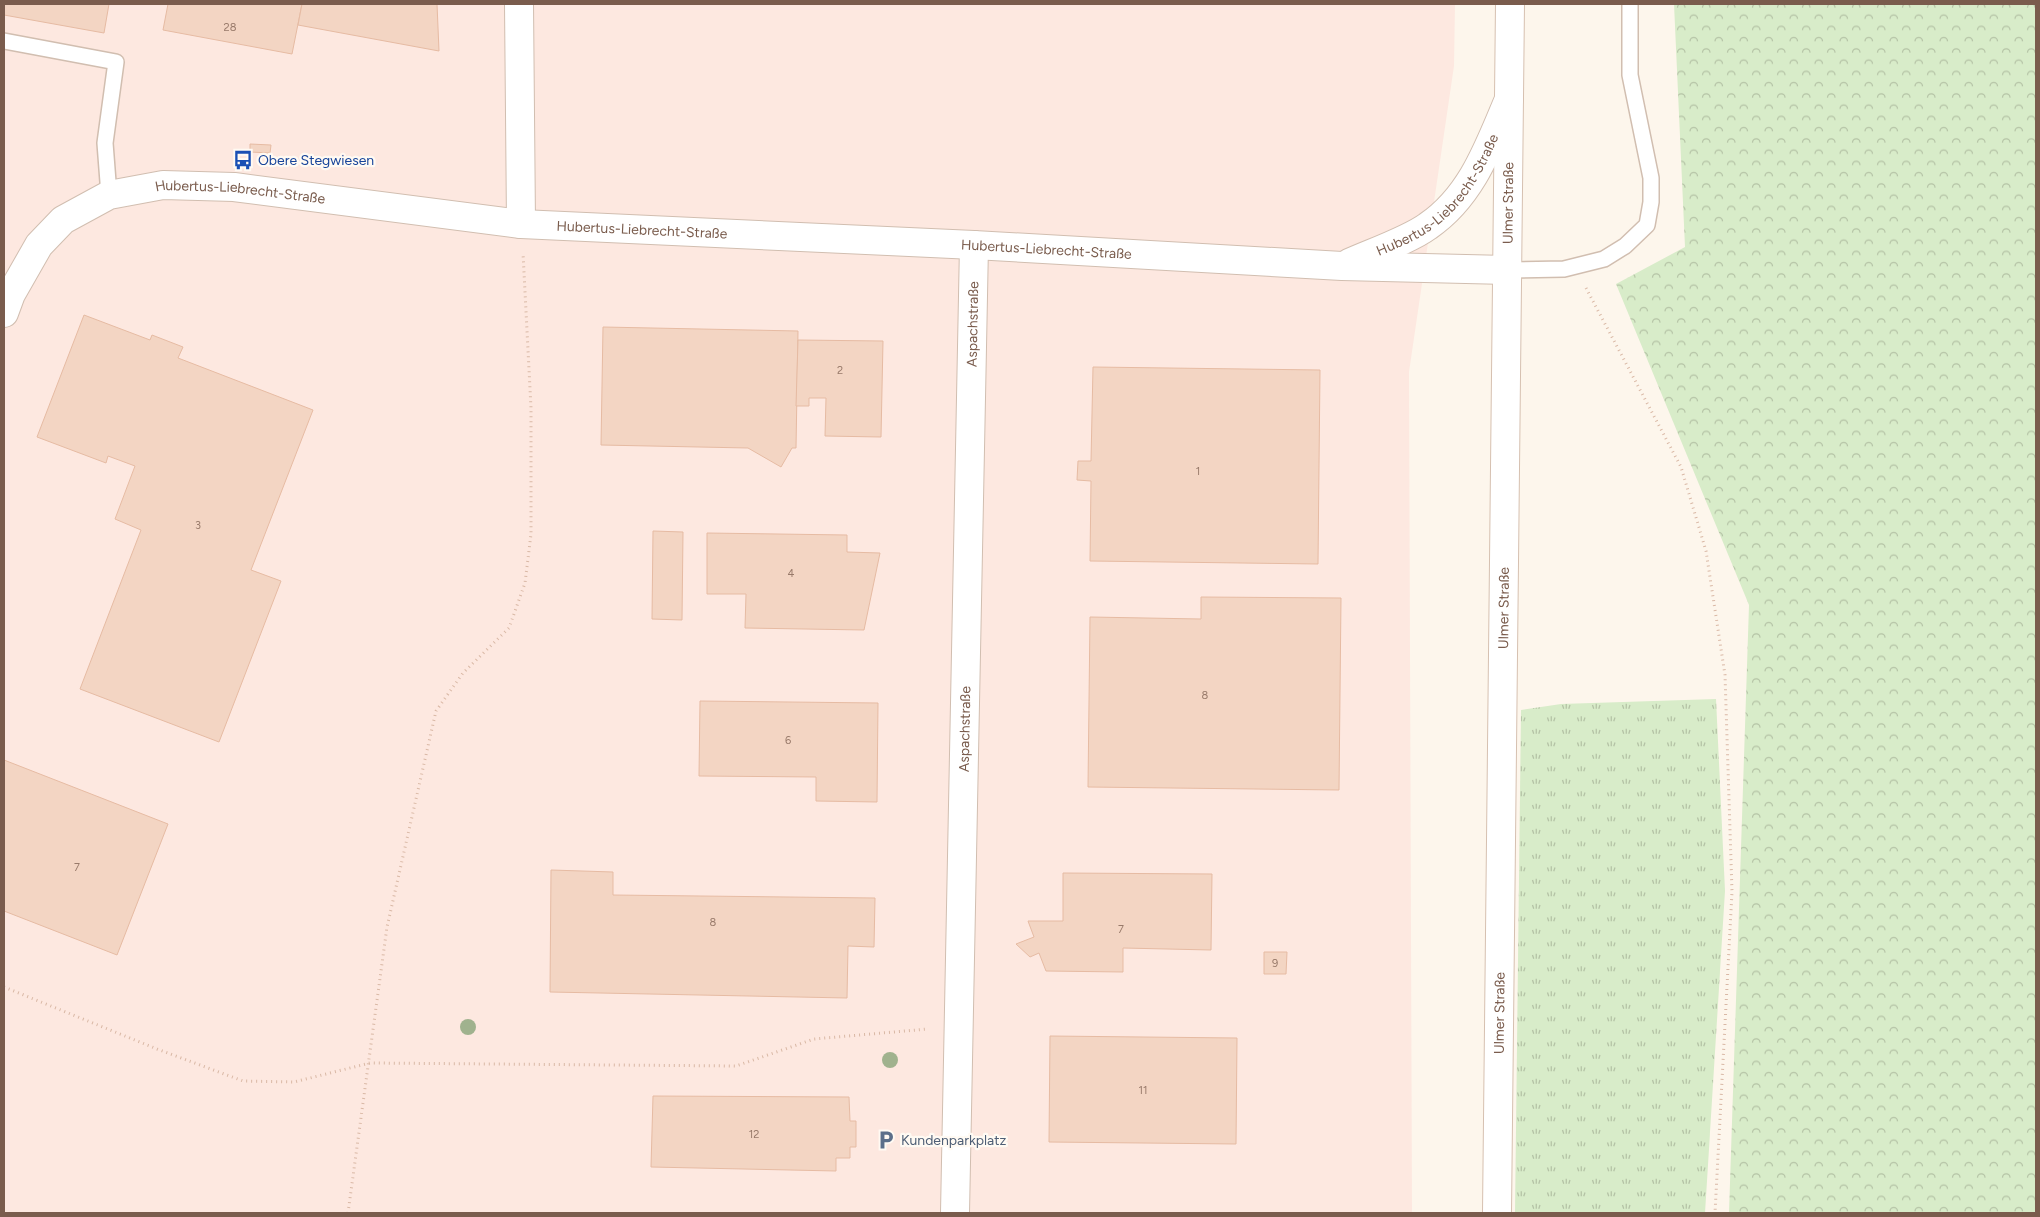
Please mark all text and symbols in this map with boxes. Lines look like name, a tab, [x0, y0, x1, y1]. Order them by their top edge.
house number: 28	[224, 21, 237, 34]
street label: Hubertus-Liebrecht-Straße	[1374, 131, 1502, 259]
bus stop icon: Obere Stegwiesen	[232, 149, 254, 171]
place label: Obere Stegwiesen	[258, 152, 374, 169]
street label: Ulmer Straße	[1499, 162, 1517, 244]
street label: Hubertus-Liebrecht-Straße	[153, 176, 327, 207]
street label: Hubertus-Liebrecht-Straße	[556, 217, 728, 242]
street label: Hubertus-Liebrecht-Straße	[961, 236, 1133, 263]
street label: Aspachstraße	[963, 281, 982, 367]
house number: 2	[837, 364, 843, 377]
house number: 1	[1196, 465, 1200, 478]
house number: 3	[195, 519, 201, 532]
house number: 4	[788, 567, 795, 580]
street label: Ulmer Straße	[1495, 567, 1512, 649]
street label: Aspachstraße	[955, 686, 974, 772]
house number: 8	[1202, 689, 1209, 702]
house number: 6	[785, 734, 791, 747]
house number: 7	[74, 861, 80, 874]
house number: 8	[710, 916, 717, 929]
house number: 7	[1118, 923, 1124, 936]
house number: 9	[1272, 957, 1278, 970]
street label: Ulmer Straße	[1490, 972, 1508, 1054]
house number: 11	[1138, 1084, 1148, 1097]
house number: 12	[749, 1128, 759, 1141]
parking icon: Kundenparkplatz	[875, 1129, 897, 1151]
place label: Kundenparkplatz	[901, 1132, 1007, 1149]

